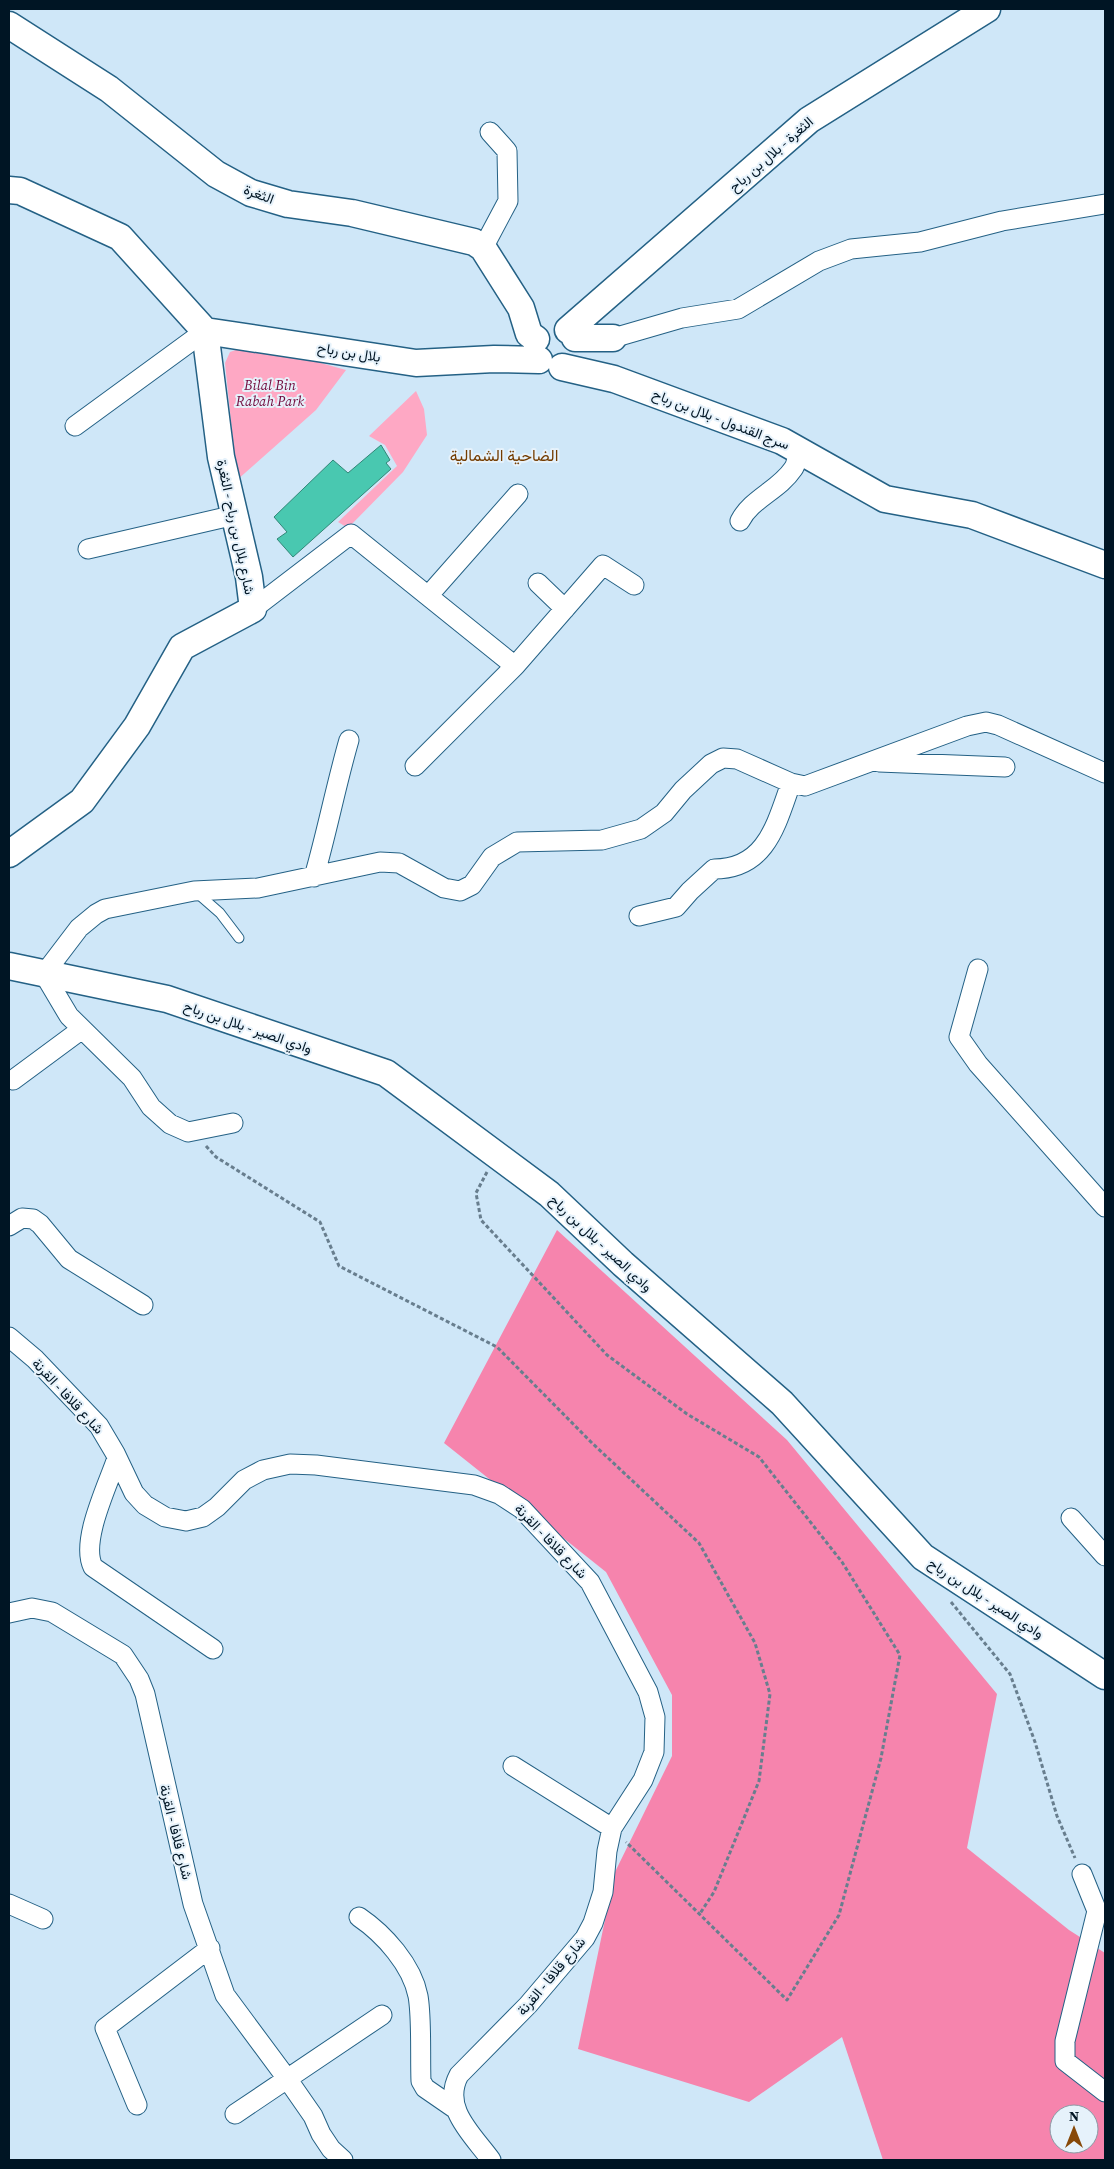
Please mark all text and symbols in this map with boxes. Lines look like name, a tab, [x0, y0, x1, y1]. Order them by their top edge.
street label: الثغرة - بلال بن رباح	[724, 112, 818, 197]
street label: الثغرة	[241, 179, 277, 209]
street label: بلال بن رباح	[316, 337, 382, 368]
park label: Bilal Bin Rabah Park	[235, 375, 305, 411]
street label: سرج القندول - بلال بن رباح	[649, 384, 792, 455]
district label: الضاحية الشمالية	[450, 444, 558, 466]
street label: شارع بلال بن رباح - الثغرة	[211, 458, 260, 596]
street label: وادي الصير - بلال بن رباح	[181, 996, 315, 1060]
street label: وادي الصير - بلال بن رباح	[544, 1190, 657, 1298]
street label: شارع قلافا - القرنة	[27, 1354, 108, 1439]
street label: شارع قلافا - القرنة	[509, 1499, 592, 1584]
street label: وادي الصير - بلال بن رباح	[923, 1553, 1048, 1645]
street label: شارع قلافا - القرنة	[154, 1782, 197, 1882]
street label: شارع قلافا - القرنة	[512, 1932, 591, 2020]
north arrow	[1049, 2104, 1099, 2154]
text: N	[1069, 2106, 1079, 2126]

